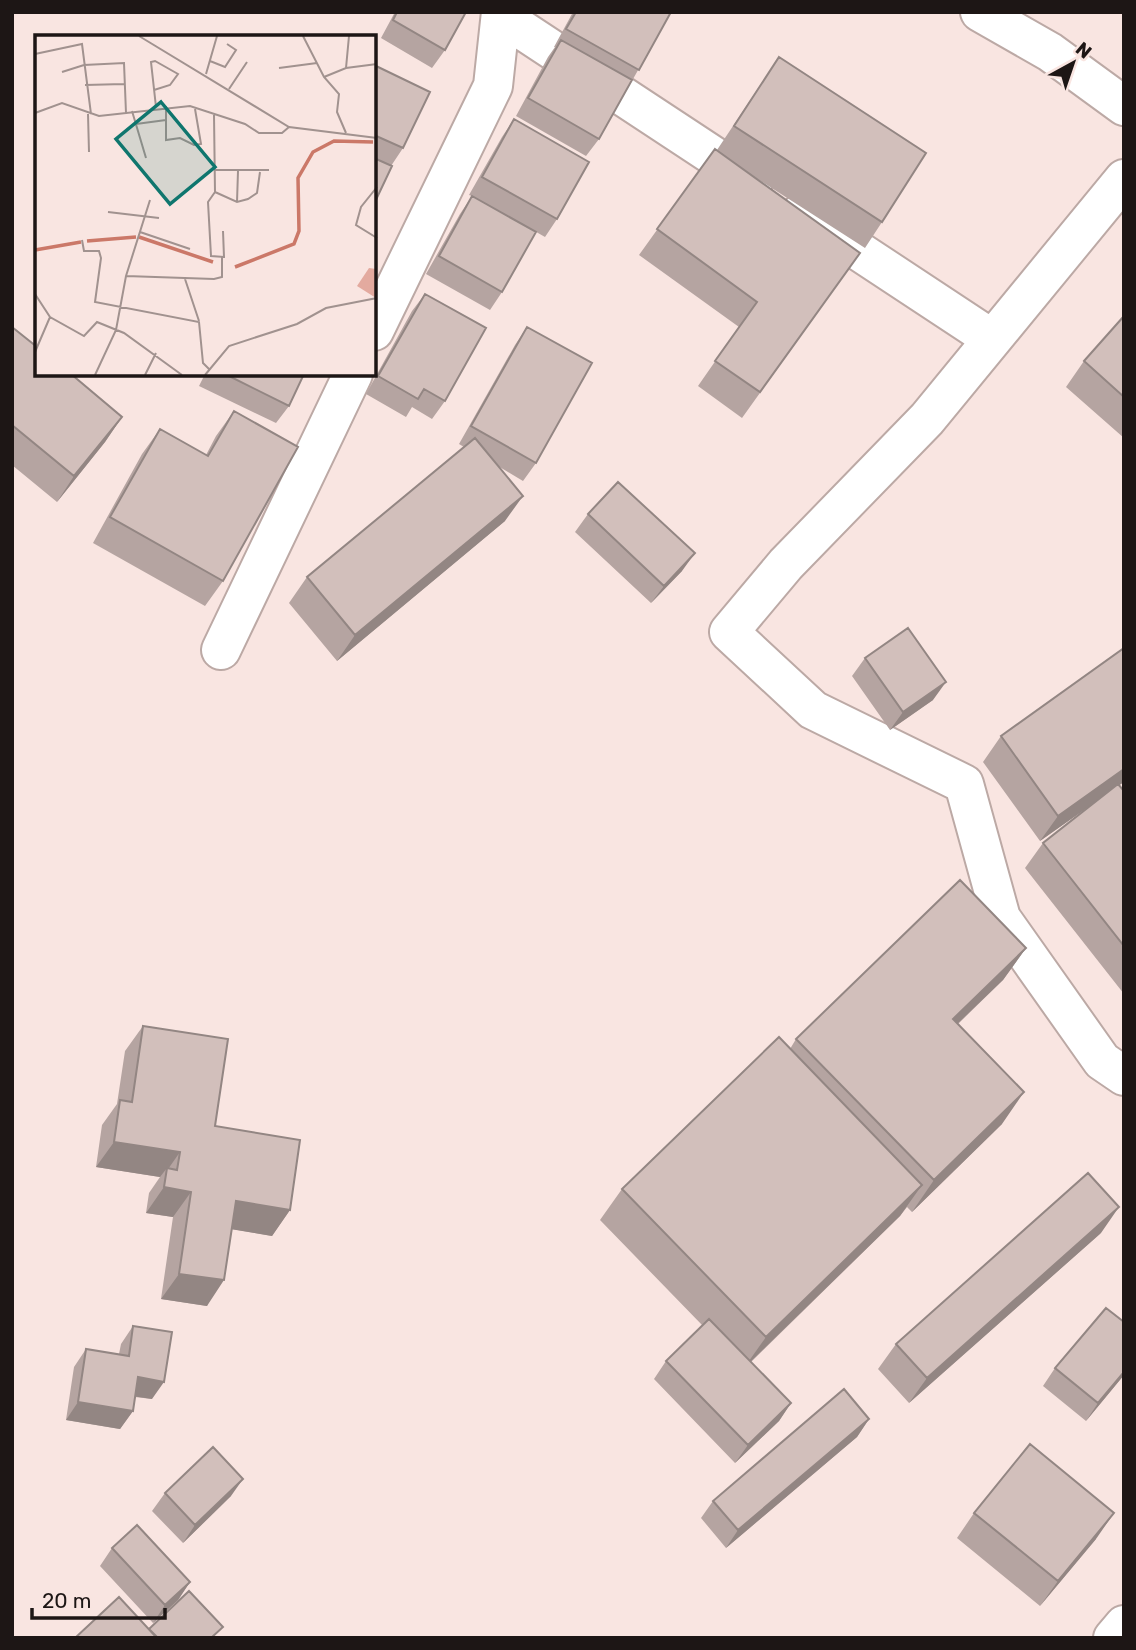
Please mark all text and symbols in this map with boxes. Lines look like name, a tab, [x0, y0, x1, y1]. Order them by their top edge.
north arrow	[1038, 28, 1108, 98]
inset map	[35, 35, 376, 376]
text: N	[1071, 37, 1096, 64]
scale bar	[32, 1576, 164, 1620]
text: 20 m	[42, 1588, 91, 1613]

